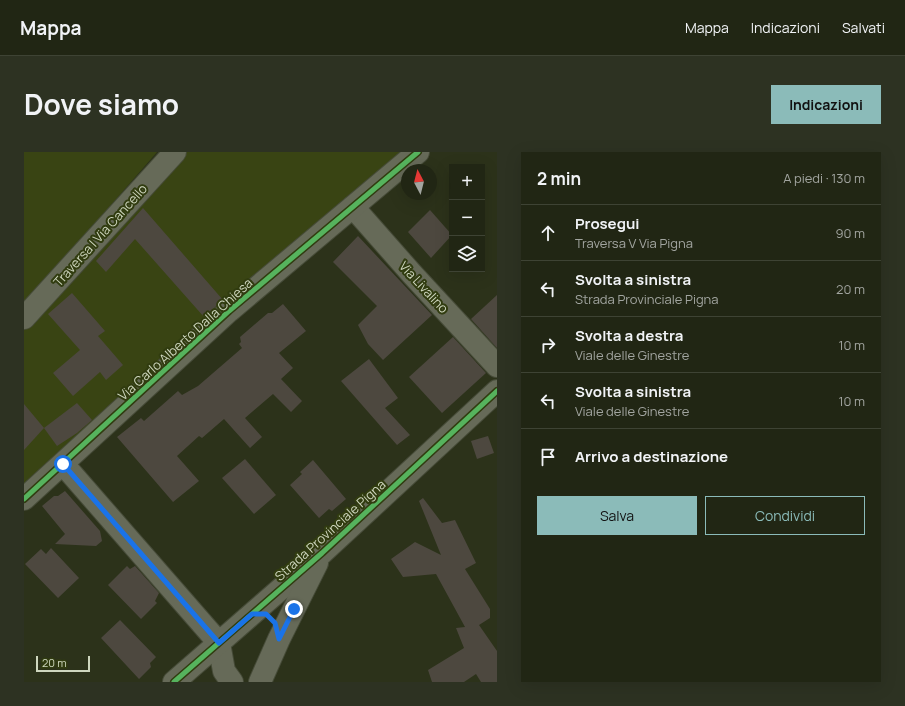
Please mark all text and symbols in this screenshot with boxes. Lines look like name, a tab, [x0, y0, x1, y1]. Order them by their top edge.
text: Mappa	[20, 15, 82, 41]
text: Mappa	[685, 18, 729, 37]
text: Indicazioni	[751, 18, 820, 37]
text: Salvati	[842, 18, 885, 37]
text: Dove siamo	[24, 85, 179, 123]
button: Indicazioni	[771, 85, 881, 124]
north arrow	[401, 164, 437, 200]
map controls	[449, 164, 485, 272]
button: +	[449, 164, 485, 200]
text: 2 min	[537, 167, 581, 190]
text: A piedi · 130 m	[783, 169, 865, 187]
street label: Traversa I Via Cancello	[49, 180, 151, 290]
button: −	[449, 200, 485, 236]
text: Prosegui	[575, 213, 639, 234]
icon: ahead	[537, 222, 559, 244]
text: 90 m	[835, 224, 865, 242]
text: Traversa V Via Pigna	[575, 234, 693, 252]
button: layers	[449, 236, 485, 272]
street label: Via Livalino	[395, 257, 453, 317]
text: Svolta a sinistra	[575, 269, 691, 290]
street label: Via Carlo Alberto Dalla Chiesa	[114, 274, 256, 404]
icon: left	[537, 278, 559, 300]
text: 20 m	[836, 280, 865, 298]
text: Strada Provinciale Pigna	[575, 290, 719, 308]
text: Svolta a destra	[575, 325, 683, 346]
icon: right	[537, 334, 559, 356]
text: 10 m	[838, 336, 865, 354]
text: Viale delle Ginestre	[575, 346, 689, 364]
text: Svolta a sinistra	[575, 381, 691, 402]
icon: left	[537, 390, 559, 412]
text: 10 m	[838, 392, 865, 410]
text: Viale delle Ginestre	[575, 402, 689, 420]
icon: arrive	[537, 446, 559, 468]
text: Arrivo a destinazione	[575, 446, 728, 467]
route start	[54, 455, 72, 473]
street label: Strada Provinciale Pigna	[271, 475, 389, 585]
button: Salva	[537, 496, 697, 535]
button: Condividi	[705, 496, 865, 535]
route end	[285, 600, 303, 618]
scale bar	[36, 654, 90, 673]
text: 20 m	[42, 655, 67, 670]

